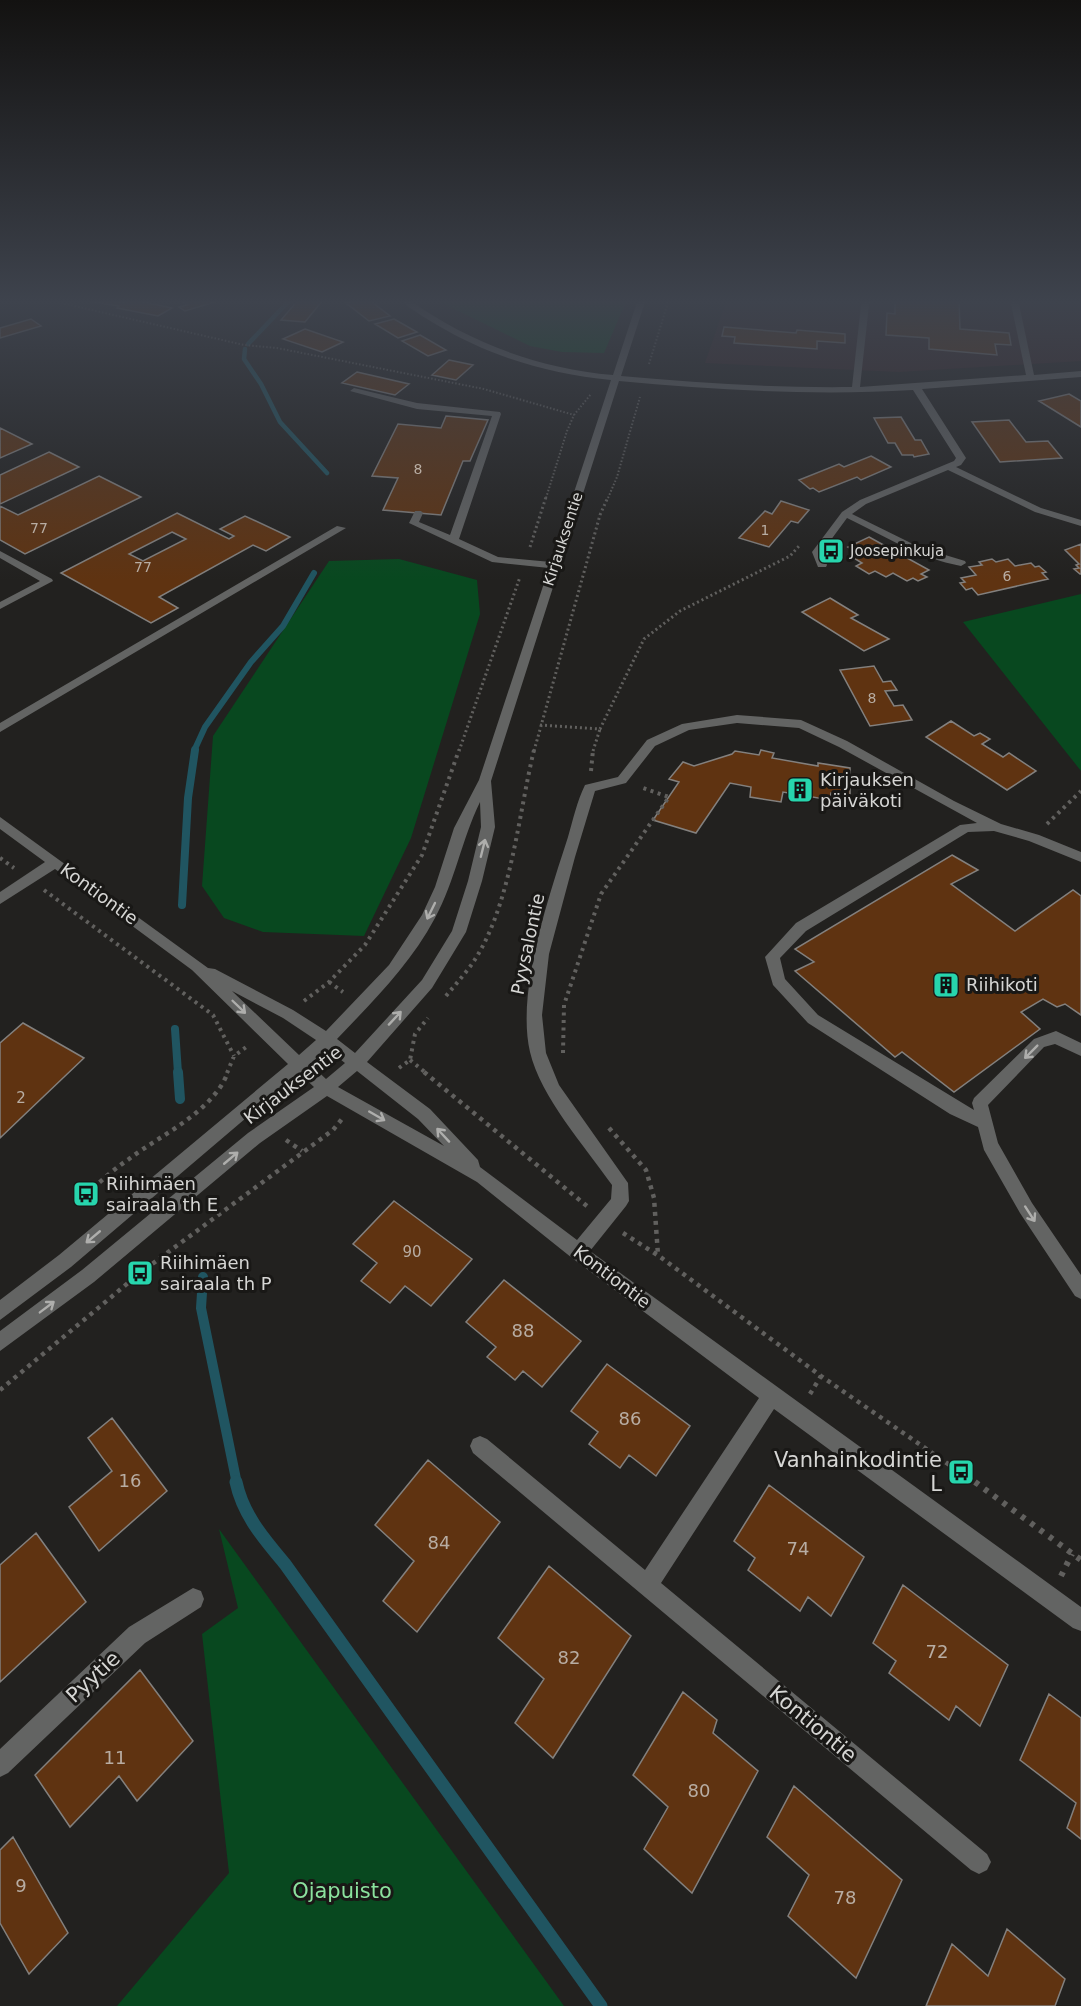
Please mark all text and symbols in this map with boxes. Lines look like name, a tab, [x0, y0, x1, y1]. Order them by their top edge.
house number: 8	[414, 461, 422, 477]
street label: Kirjauksentie	[539, 490, 587, 588]
house number: 77	[30, 520, 48, 536]
house number: 1	[761, 522, 769, 538]
bus stop icon: Joosepinkuja	[816, 536, 846, 566]
place label: Joosepinkuja	[849, 542, 944, 560]
house number: 77	[134, 559, 152, 575]
house number: 6	[1003, 568, 1012, 584]
house number: 8	[868, 690, 876, 706]
place label: Kirjauksen päiväkoti	[820, 769, 914, 811]
building icon: Kirjauksen päiväkoti	[785, 775, 815, 805]
one-way arrow	[478, 839, 490, 858]
street label: Kontiontie	[56, 858, 142, 929]
street label: Pyysalontie	[507, 891, 549, 997]
one-way arrow	[424, 901, 436, 919]
building icon: Riihikoti	[931, 970, 961, 1000]
place label: Riihikoti	[966, 974, 1038, 995]
one-way arrow	[231, 1000, 246, 1014]
one-way arrow	[388, 1011, 402, 1026]
street label: Kirjauksentie	[240, 1041, 346, 1128]
one-way arrow	[1023, 1044, 1038, 1059]
house number: 2	[16, 1089, 26, 1107]
one-way arrow	[368, 1111, 385, 1123]
one-way arrow	[436, 1127, 450, 1142]
one-way arrow	[223, 1151, 239, 1164]
place label: Riihimäen sairaala th E	[106, 1173, 218, 1215]
bus stop icon: Riihimäen sairaala th E	[71, 1179, 101, 1209]
one-way arrow	[1024, 1205, 1036, 1222]
one-way arrow	[86, 1230, 101, 1244]
street label: Kontiontie	[570, 1241, 655, 1312]
house number: 90	[402, 1243, 422, 1261]
place label: Riihimäen sairaala th P	[160, 1252, 272, 1294]
bus stop icon: Riihimäen sairaala th P	[125, 1258, 155, 1288]
one-way arrow	[38, 1300, 54, 1313]
house number: 88	[512, 1320, 534, 1341]
house number: 86	[619, 1408, 641, 1429]
place label: Vanhainkodintie L	[774, 1448, 942, 1496]
bus stop icon: Vanhainkodintie L	[946, 1457, 976, 1487]
house number: 16	[119, 1470, 141, 1491]
house number: 84	[428, 1532, 450, 1553]
house number: 74	[787, 1538, 809, 1559]
house number: 72	[926, 1641, 948, 1662]
street label: Pyytie	[61, 1646, 125, 1708]
house number: 82	[558, 1647, 580, 1668]
street label: Kontiontie	[765, 1681, 861, 1767]
house number: 11	[104, 1747, 126, 1768]
house number: 80	[688, 1780, 710, 1801]
house number: 9	[15, 1875, 27, 1896]
park label: Ojapuisto	[292, 1879, 392, 1903]
house number: 78	[834, 1887, 856, 1908]

